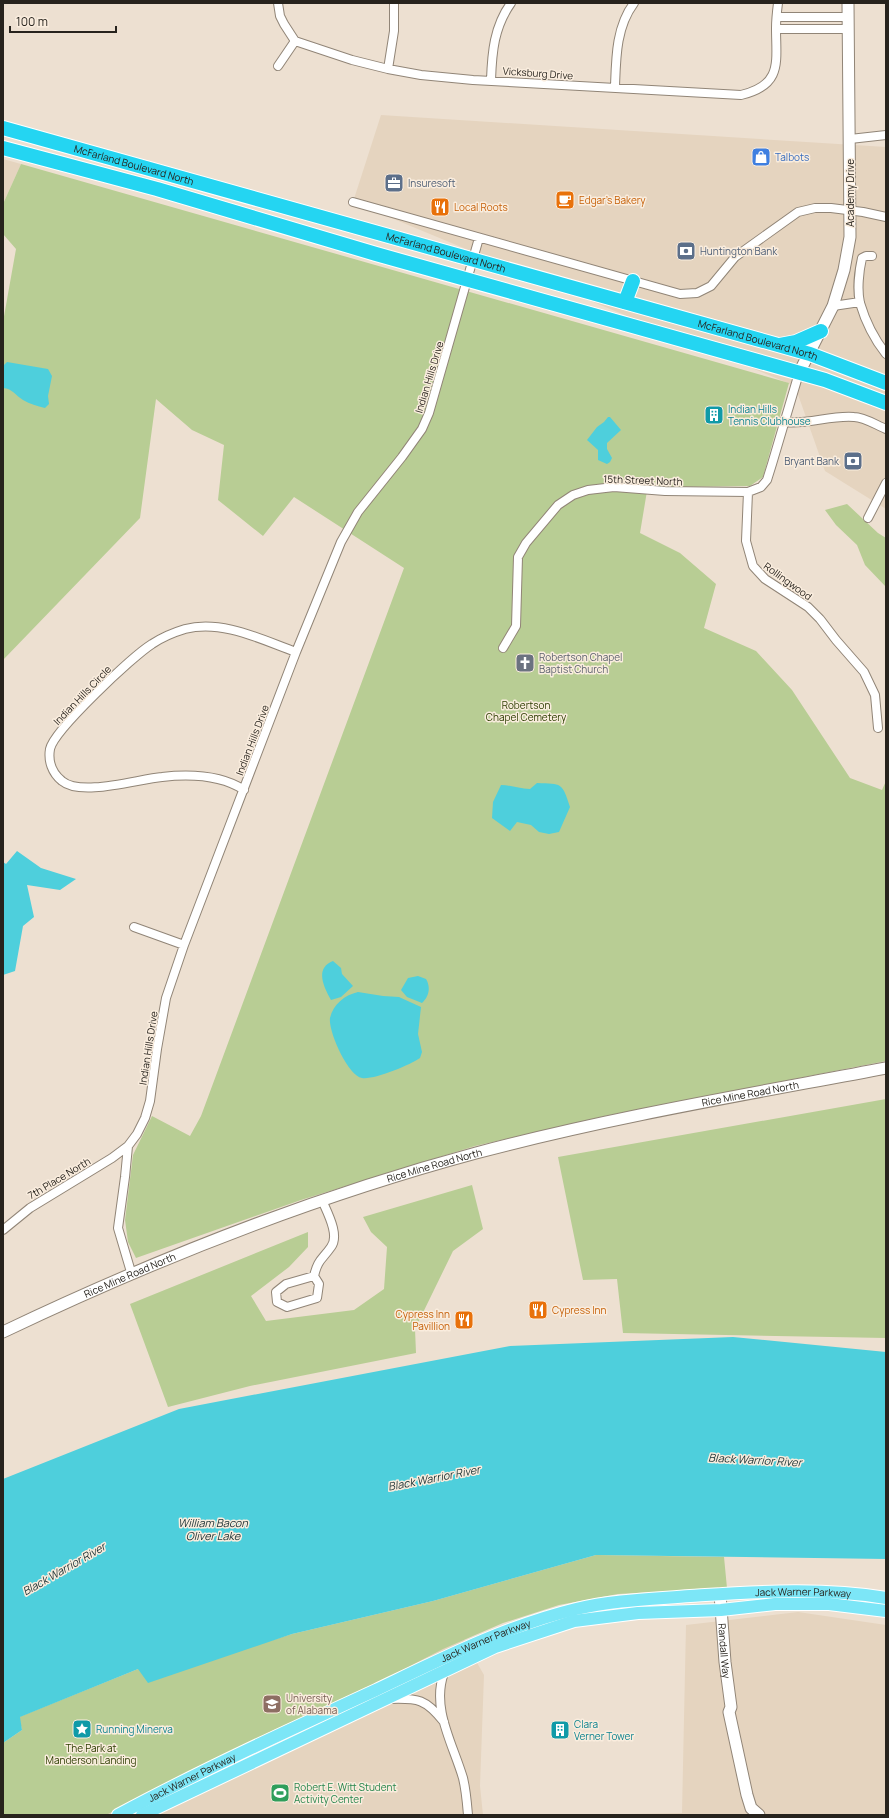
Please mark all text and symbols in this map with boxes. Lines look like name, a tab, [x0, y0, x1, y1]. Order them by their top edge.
scale bar	[10, 8, 116, 34]
text: 100 m	[16, 13, 48, 30]
street label: Vicksburg Drive	[502, 64, 574, 82]
street label: McFarland Boulevard North	[72, 141, 196, 188]
shop icon: Talbots	[750, 146, 772, 168]
place label: Talbots	[775, 150, 809, 164]
street label: Academy Drive	[843, 159, 857, 227]
office icon: Insuresoft	[383, 172, 405, 194]
place label: Insuresoft	[408, 176, 456, 190]
cafe icon: Edgar's Bakery	[554, 189, 576, 211]
place label: Edgar's Bakery	[579, 193, 646, 207]
restaurant icon: Local Roots	[429, 196, 451, 218]
place label: Local Roots	[454, 200, 508, 214]
street label: McFarland Boulevard North	[384, 229, 508, 276]
bank icon: Huntington Bank	[675, 240, 697, 262]
place label: Huntington Bank	[700, 244, 778, 258]
street label: McFarland Boulevard North	[696, 316, 820, 363]
street label: Indian Hills Drive	[411, 339, 447, 415]
place label: Indian Hills Tennis Clubhouse	[728, 402, 811, 428]
building icon: Indian Hills Tennis Clubhouse	[703, 404, 725, 426]
bank icon: Bryant Bank	[842, 450, 864, 472]
place label: Bryant Bank	[784, 454, 840, 468]
street label: 15th Street North	[603, 472, 683, 488]
street label: Rollingwood	[761, 559, 815, 603]
place label: Robertson Chapel Baptist Church	[539, 650, 622, 676]
church icon: Robertson Chapel Baptist Church	[514, 652, 536, 674]
street label: Indian Hills Circle	[50, 662, 114, 728]
park label: Robertson Chapel Cemetery	[486, 698, 567, 724]
street label: Indian Hills Drive	[232, 703, 272, 777]
street label: Indian Hills Drive	[135, 1010, 161, 1086]
street label: Rice Mine Road North	[700, 1077, 800, 1109]
street label: Rice Mine Road North	[385, 1145, 484, 1186]
street label: 7th Place North	[25, 1154, 93, 1202]
street label: Rice Mine Road North	[82, 1249, 178, 1301]
restaurant icon: Cypress Inn	[527, 1299, 549, 1321]
place label: Cypress Inn	[552, 1303, 606, 1317]
place label: Cypress Inn Pavillion	[396, 1307, 450, 1333]
restaurant icon: Cypress Inn Pavillion	[453, 1309, 475, 1331]
water label: Black Warrior River	[708, 1450, 804, 1470]
water label: Black Warrior River	[387, 1461, 483, 1494]
water label: William Bacon Oliver Lake	[178, 1515, 248, 1543]
water label: Black Warrior River	[20, 1538, 110, 1598]
street label: Jack Warner Parkway	[755, 1584, 852, 1601]
street label: Jack Warner Parkway	[438, 1616, 533, 1665]
street label: Randall Way	[715, 1623, 734, 1680]
place label: University of Alabama	[286, 1691, 337, 1717]
school or university icon: University of Alabama	[261, 1693, 283, 1715]
place label: Clara Verner Tower	[574, 1717, 634, 1743]
place icon: Running Minerva	[71, 1718, 93, 1740]
building icon: Clara Verner Tower	[549, 1719, 571, 1741]
place label: Running Minerva	[96, 1722, 173, 1736]
park label: The Park at Manderson Landing	[46, 1741, 136, 1767]
street label: Jack Warner Parkway	[146, 1749, 239, 1805]
place label: Robert E. Witt Student Activity Center	[294, 1780, 396, 1806]
sports icon: Robert E. Witt Student Activity Center	[269, 1782, 291, 1804]

